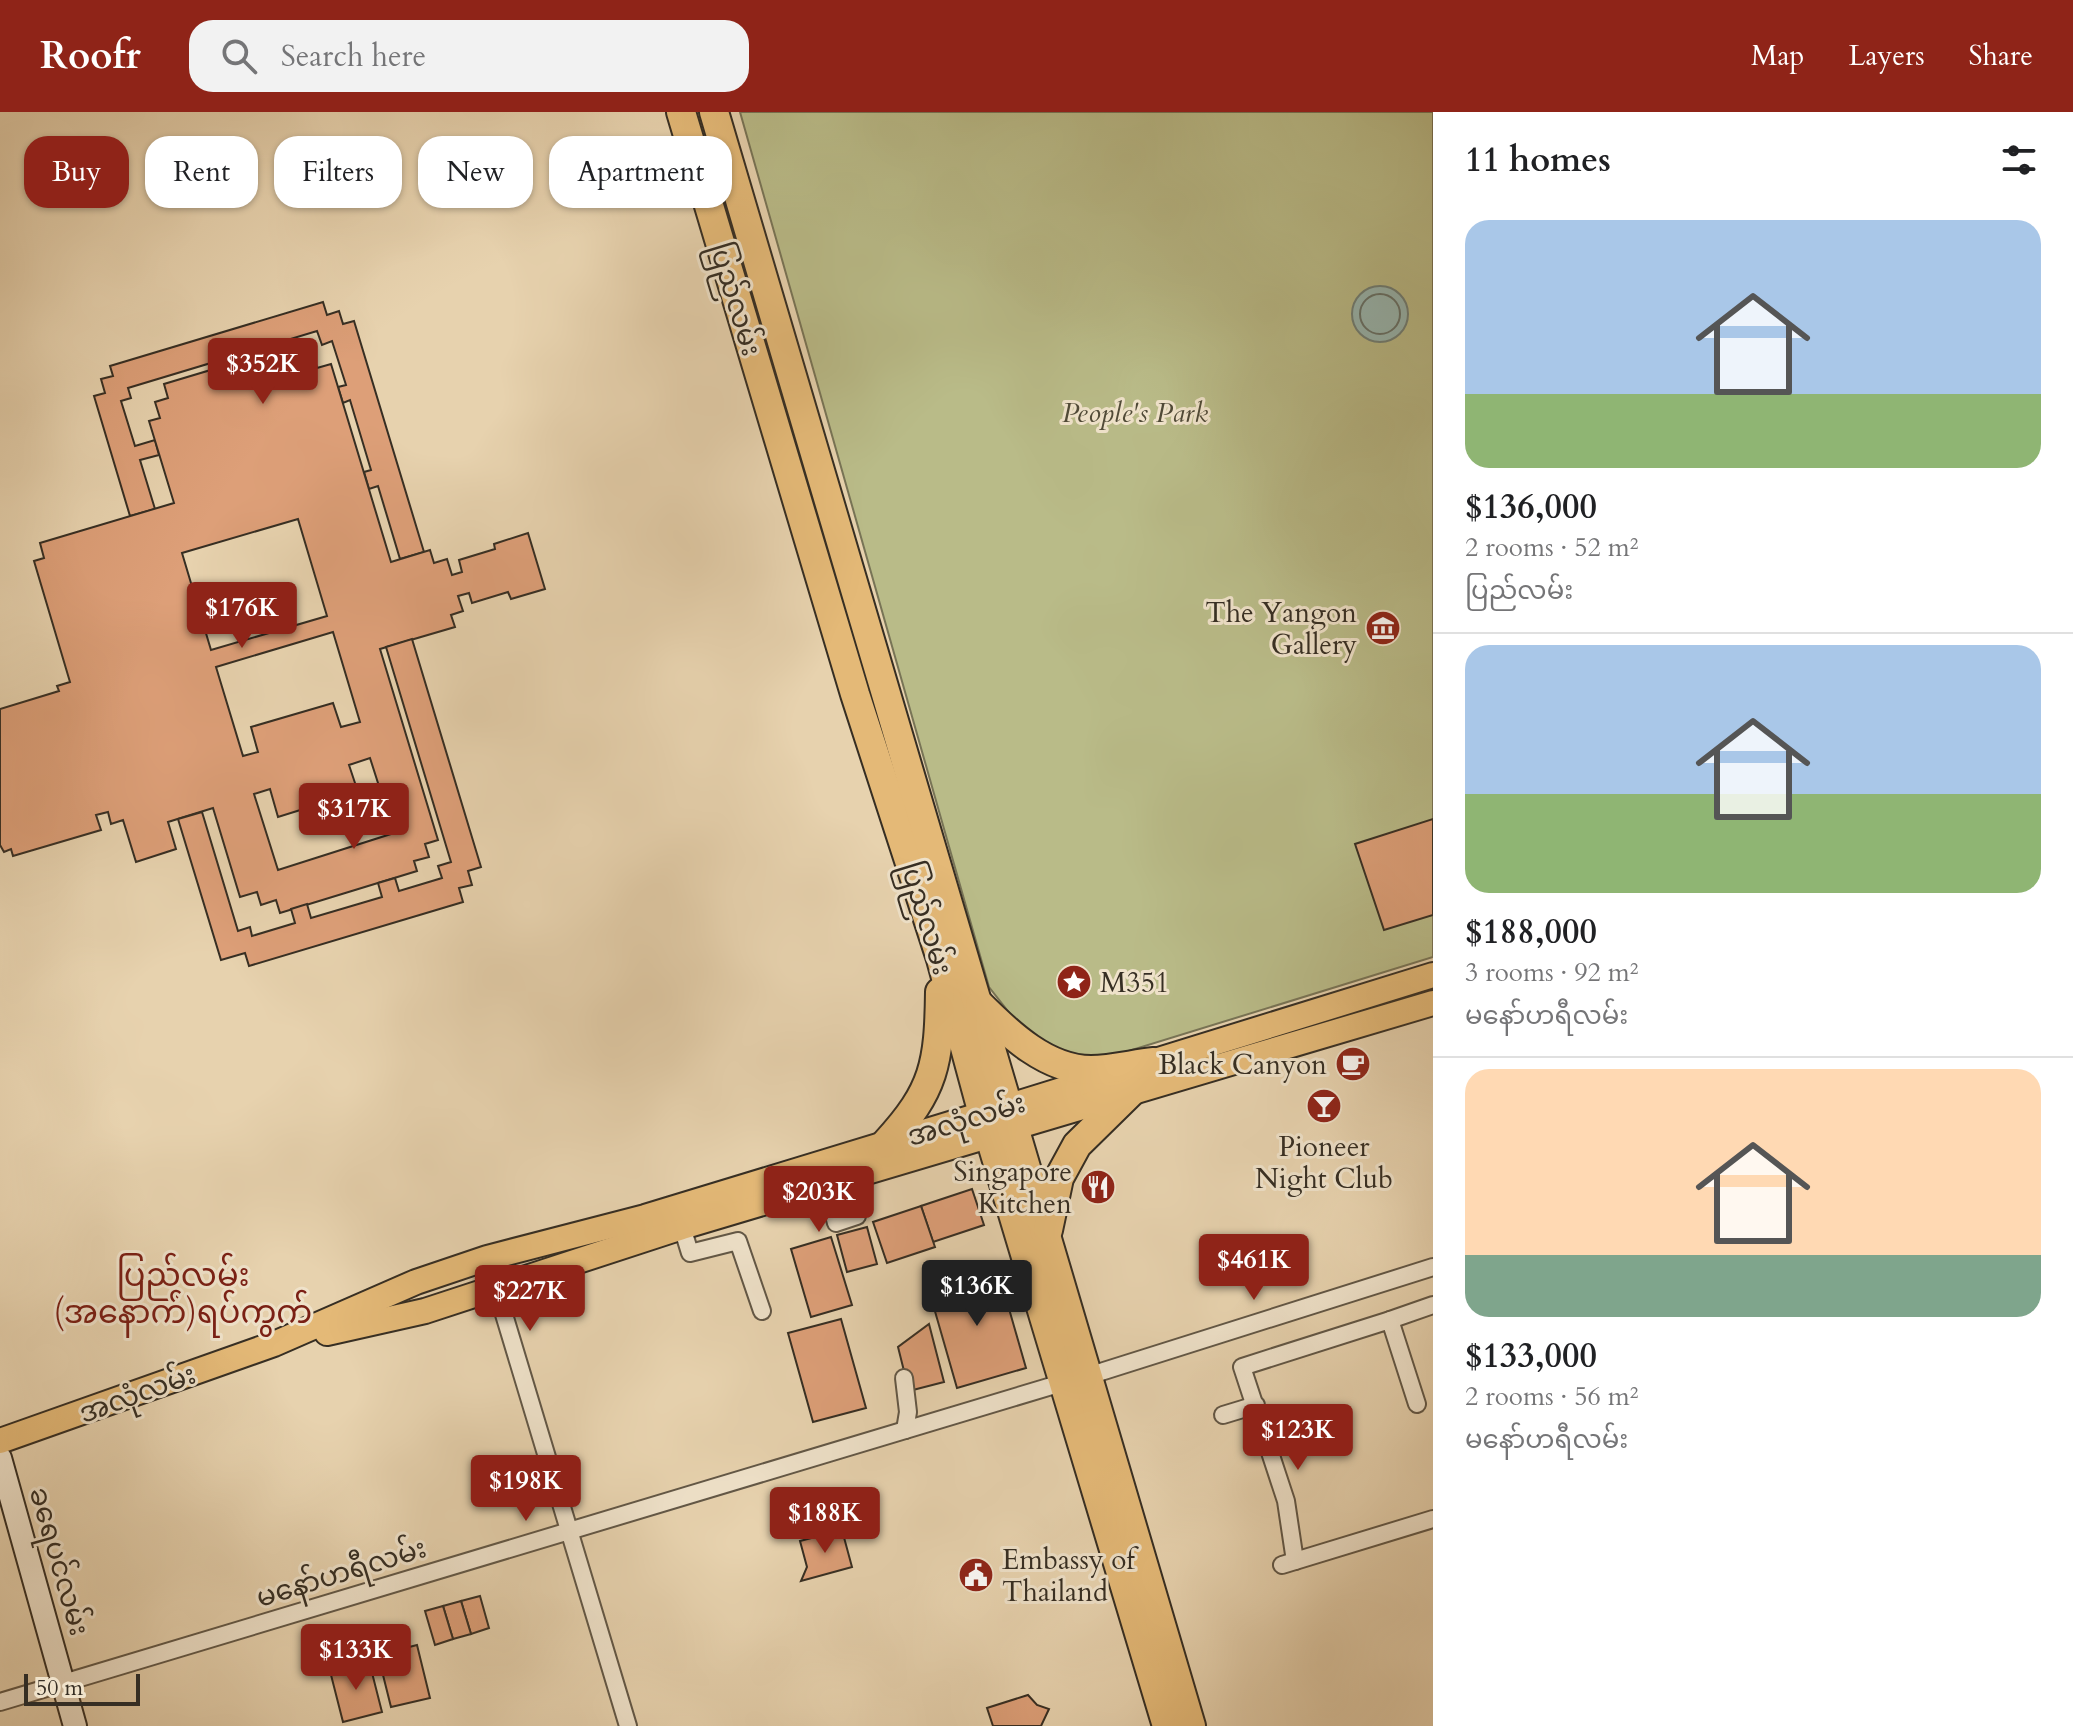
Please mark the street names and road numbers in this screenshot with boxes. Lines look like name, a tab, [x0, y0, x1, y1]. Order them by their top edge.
street label: ပြည်လမ်း	[697, 238, 770, 361]
street label: ပြည်လမ်း	[888, 857, 961, 980]
street label: အလုံလမ်း	[903, 1084, 1031, 1159]
street label: အလုံလမ်း	[74, 1355, 202, 1435]
street label: ခရေပင်လမ်း	[17, 1483, 98, 1641]
street label: မနော်ဟရီလမ်း	[252, 1529, 432, 1620]

